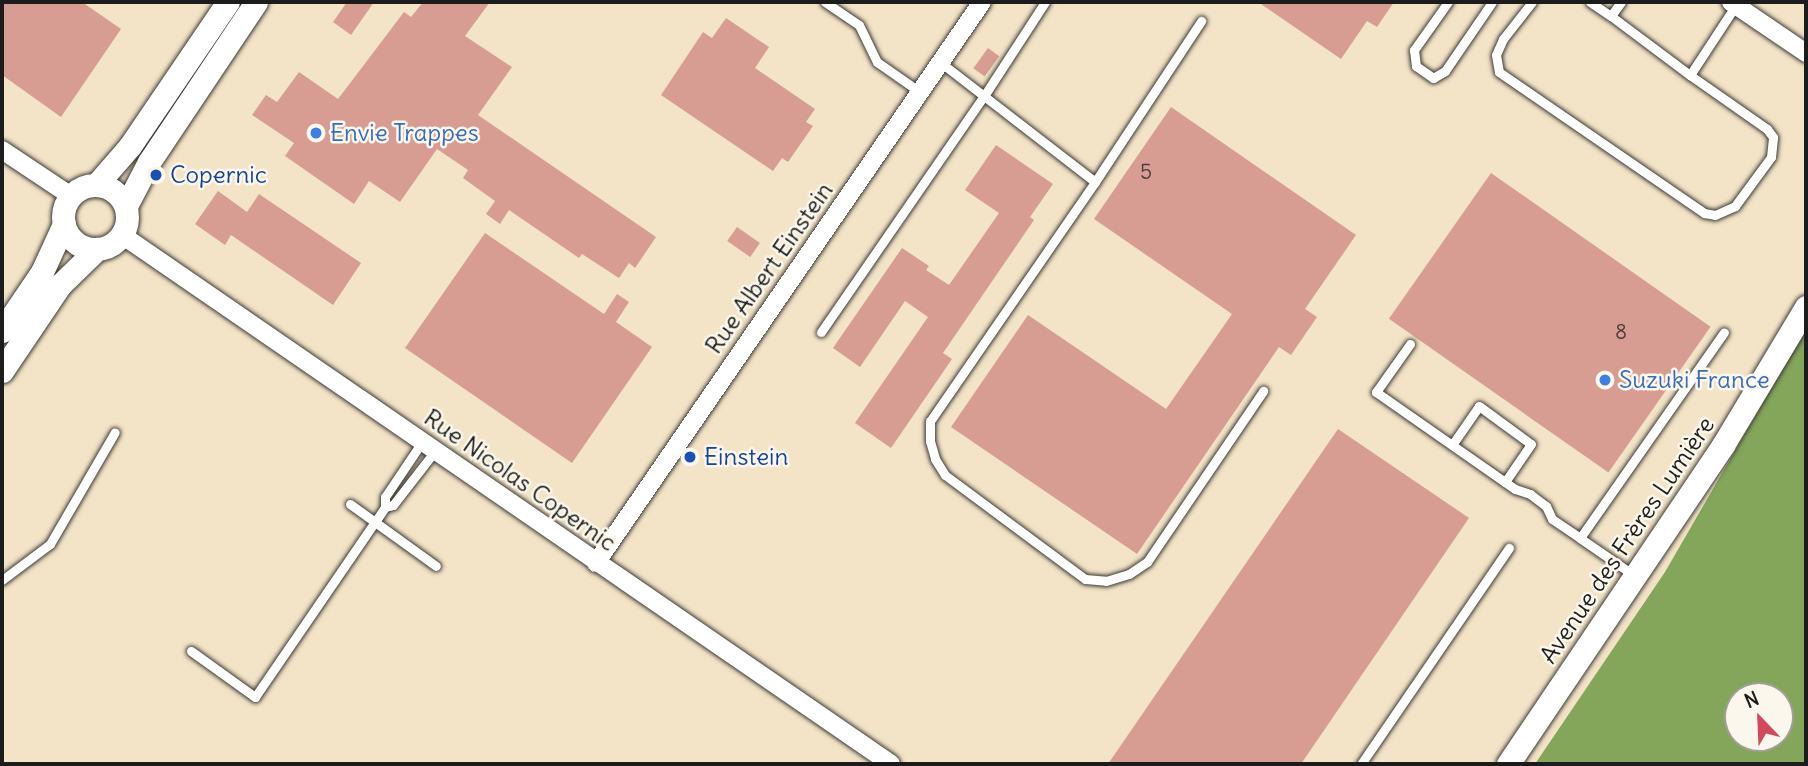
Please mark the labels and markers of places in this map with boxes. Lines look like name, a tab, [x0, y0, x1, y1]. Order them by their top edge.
place label: Envie Trappes	[330, 119, 479, 147]
marker: Envie Trappes	[308, 125, 324, 141]
place label: Copernic	[170, 161, 267, 189]
marker: Copernic	[148, 167, 164, 183]
place label: Suzuki France	[1619, 366, 1770, 394]
marker: Suzuki France	[1597, 372, 1613, 388]
place label: Einstein	[704, 443, 788, 471]
marker: Einstein	[682, 449, 698, 465]

